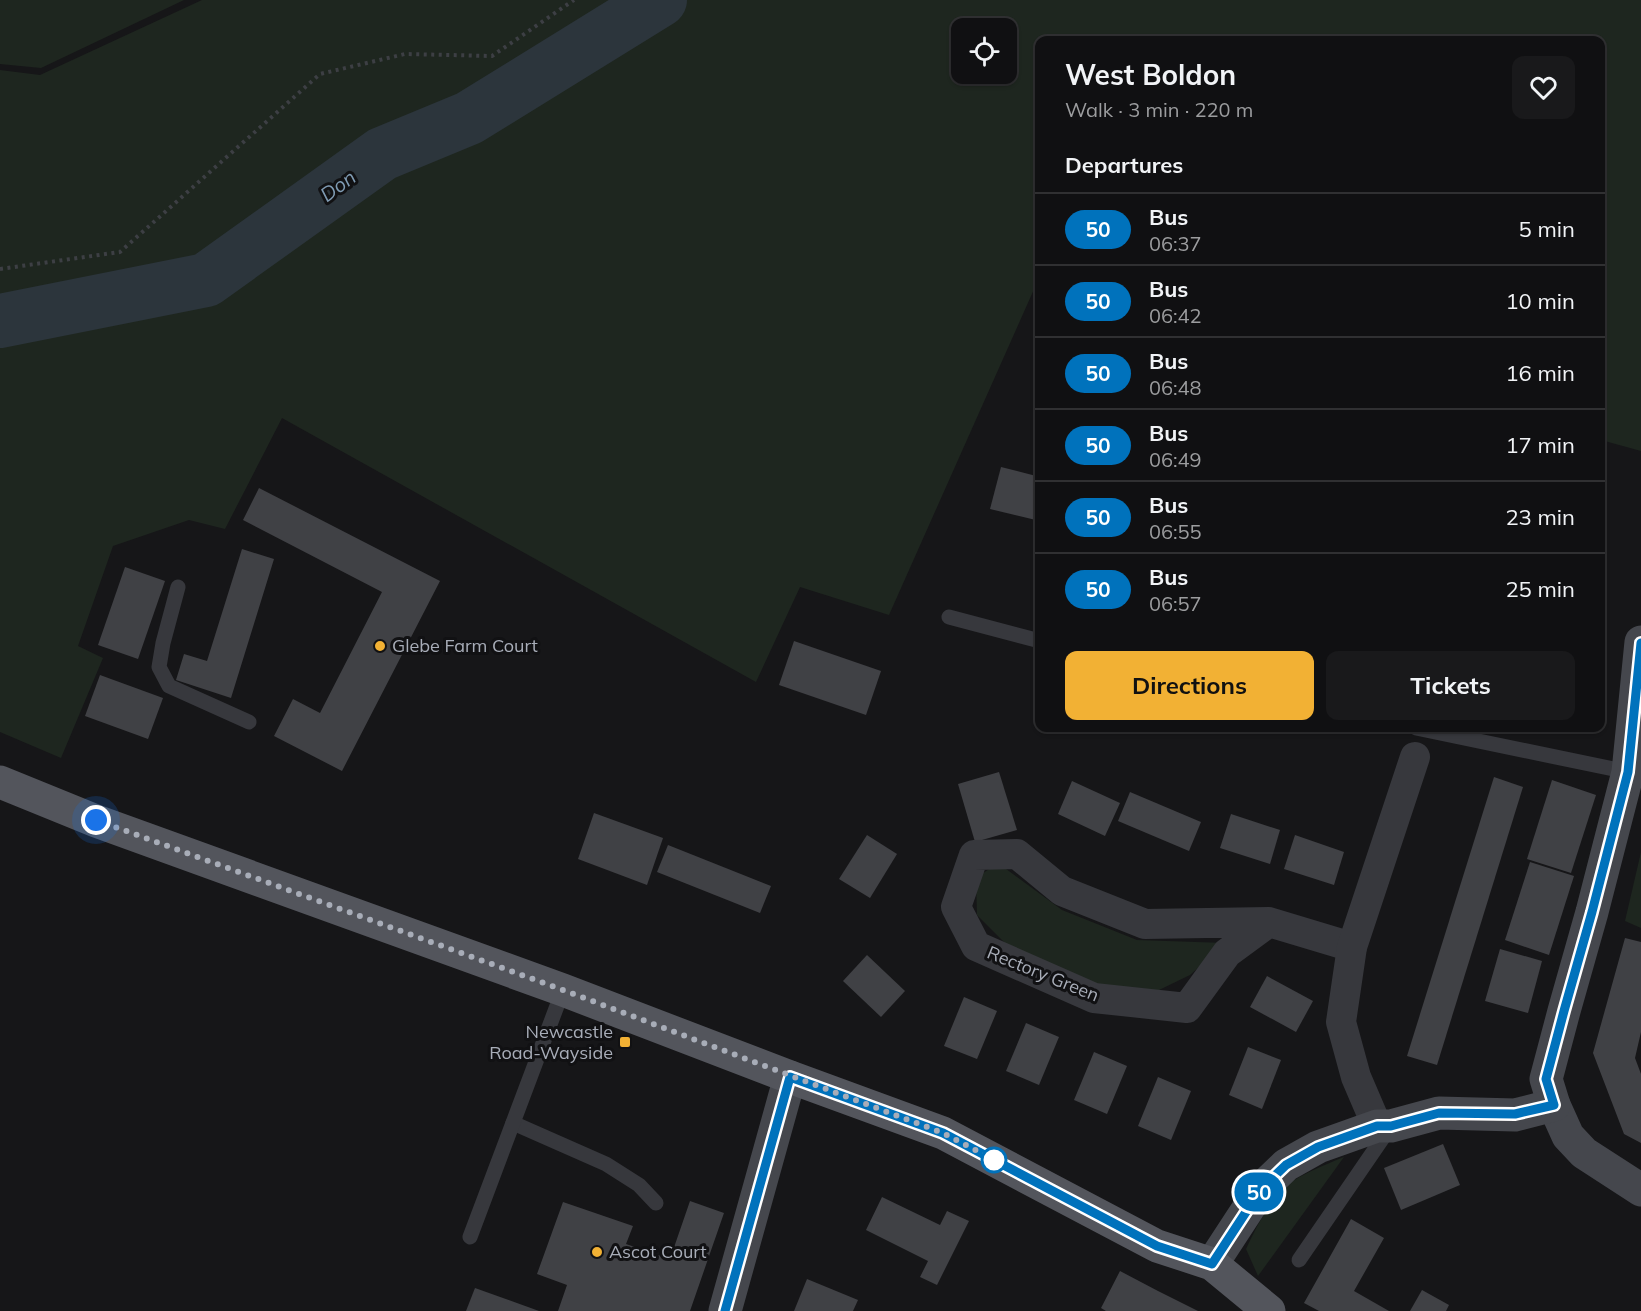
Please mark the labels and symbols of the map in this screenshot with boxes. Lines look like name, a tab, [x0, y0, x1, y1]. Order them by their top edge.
water label: Don	[315, 164, 360, 207]
place label: Glebe Farm Court	[392, 634, 538, 657]
marker: Glebe Farm Court	[373, 639, 387, 653]
your location	[81, 805, 111, 835]
street label: Rectory Green	[984, 941, 1102, 1006]
place label: Newcastle Road-Wayside	[489, 1020, 613, 1064]
marker: Newcastle Road-Wayside	[618, 1035, 632, 1049]
unlabelled marker	[981, 1147, 1007, 1173]
line badge: 50	[1232, 1172, 1286, 1212]
place label: Ascot Court	[609, 1240, 707, 1263]
marker: Ascot Court	[590, 1245, 604, 1259]

